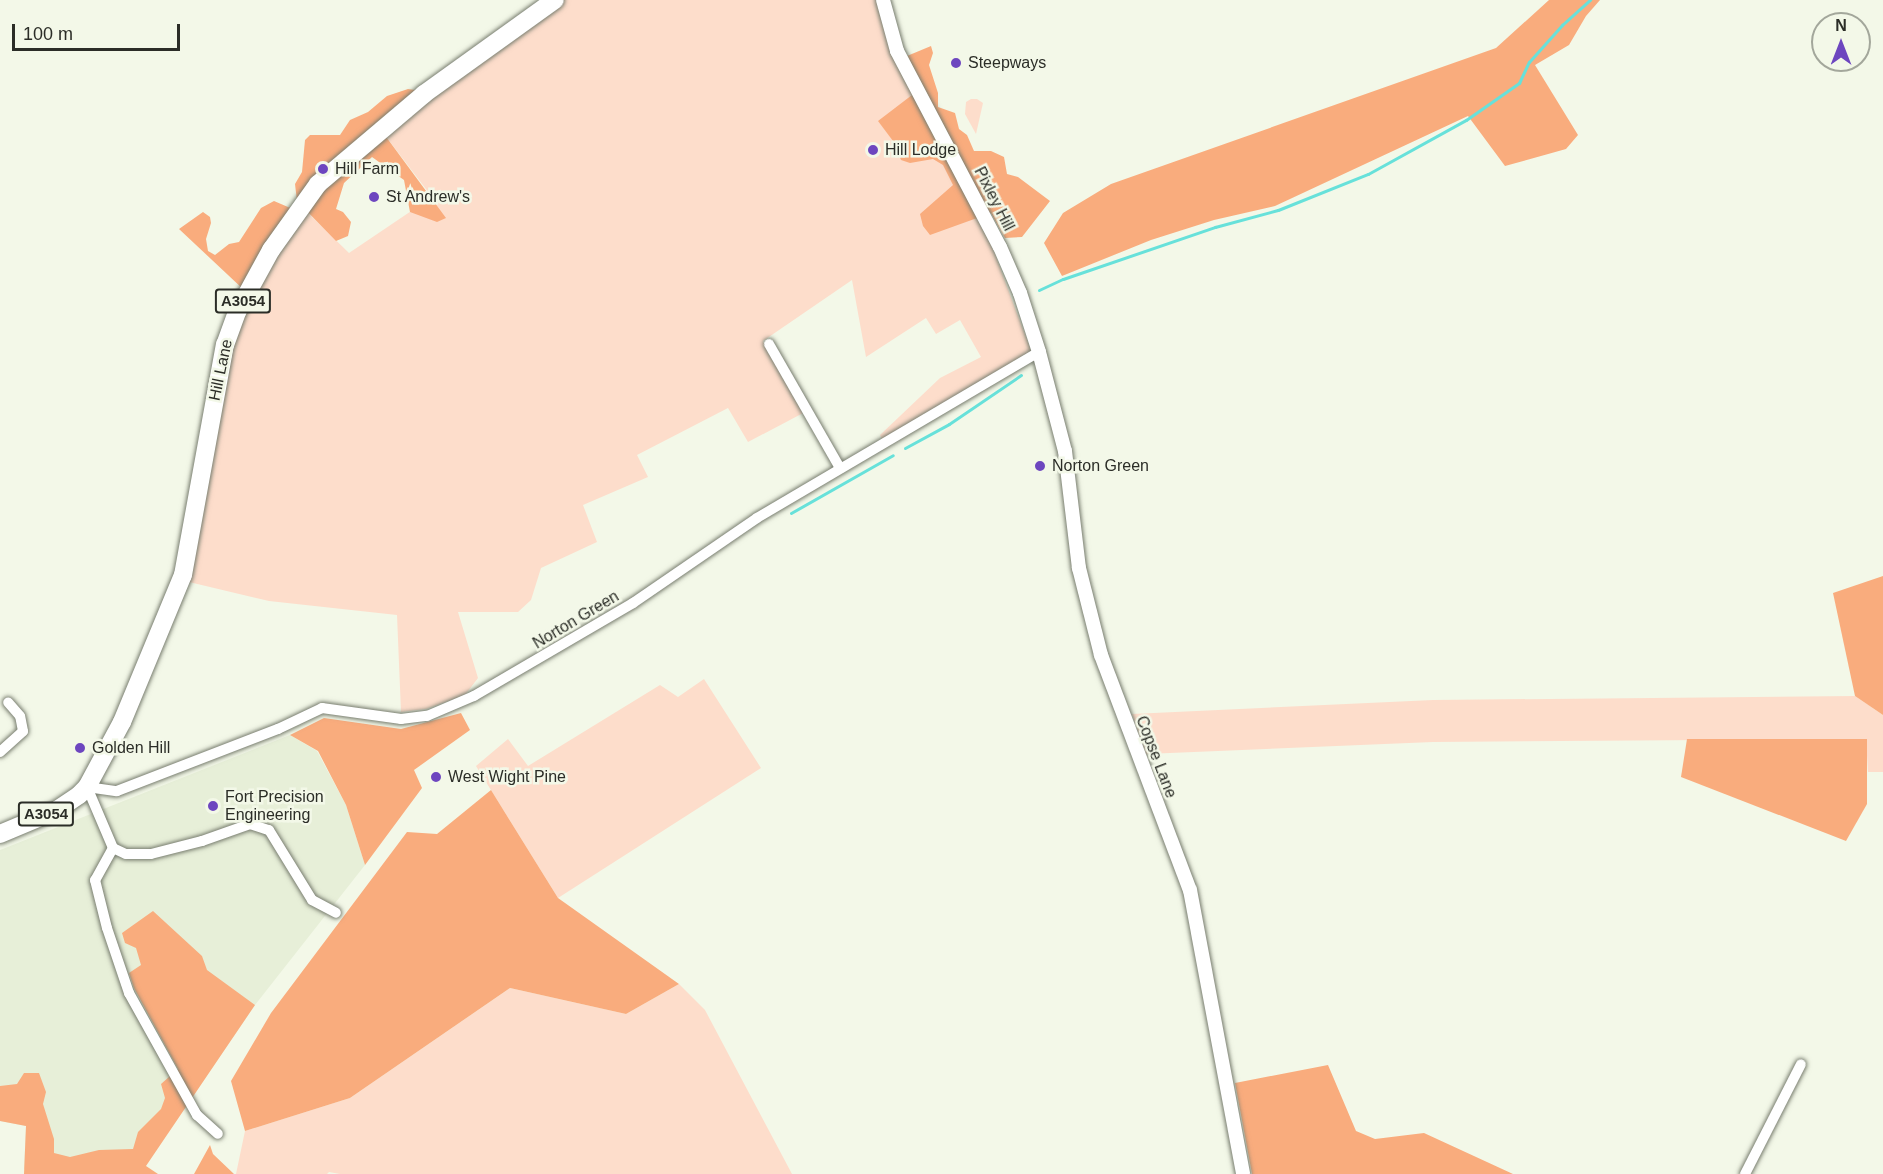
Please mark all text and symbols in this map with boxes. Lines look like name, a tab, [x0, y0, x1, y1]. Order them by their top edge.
scale bar	[15, 12, 183, 50]
north arrow	[1811, 12, 1871, 72]
text: N	[1835, 17, 1847, 34]
text: 100 m	[23, 24, 73, 44]
place label: Steepways	[968, 53, 1046, 73]
marker: Steepways	[949, 56, 963, 70]
place label: Hill Lodge	[885, 140, 956, 160]
marker: Hill Lodge	[866, 143, 880, 157]
place label: Hill Farm	[335, 159, 399, 179]
marker: Hill Farm	[316, 162, 330, 176]
street label: Pixley Hill	[970, 164, 1018, 234]
place label: St Andrew's	[386, 187, 471, 207]
marker: St Andrew's	[367, 190, 381, 204]
road number: A3054	[214, 289, 272, 313]
street label: Hill Lane	[205, 338, 237, 402]
place label: Norton Green	[1052, 456, 1149, 476]
marker: Norton Green	[1033, 459, 1047, 473]
street label: Norton Green	[530, 587, 622, 653]
street label: Copse Lane	[1132, 713, 1180, 801]
place label: Golden Hill	[92, 738, 170, 758]
marker: Golden Hill	[73, 741, 87, 755]
place label: West Wight Pine	[448, 767, 566, 787]
marker: West Wight Pine	[429, 770, 443, 784]
place label: Fort Precision Engineering	[225, 787, 324, 825]
marker: Fort Precision Engineering	[206, 799, 220, 813]
road number: A3054	[18, 802, 74, 826]

